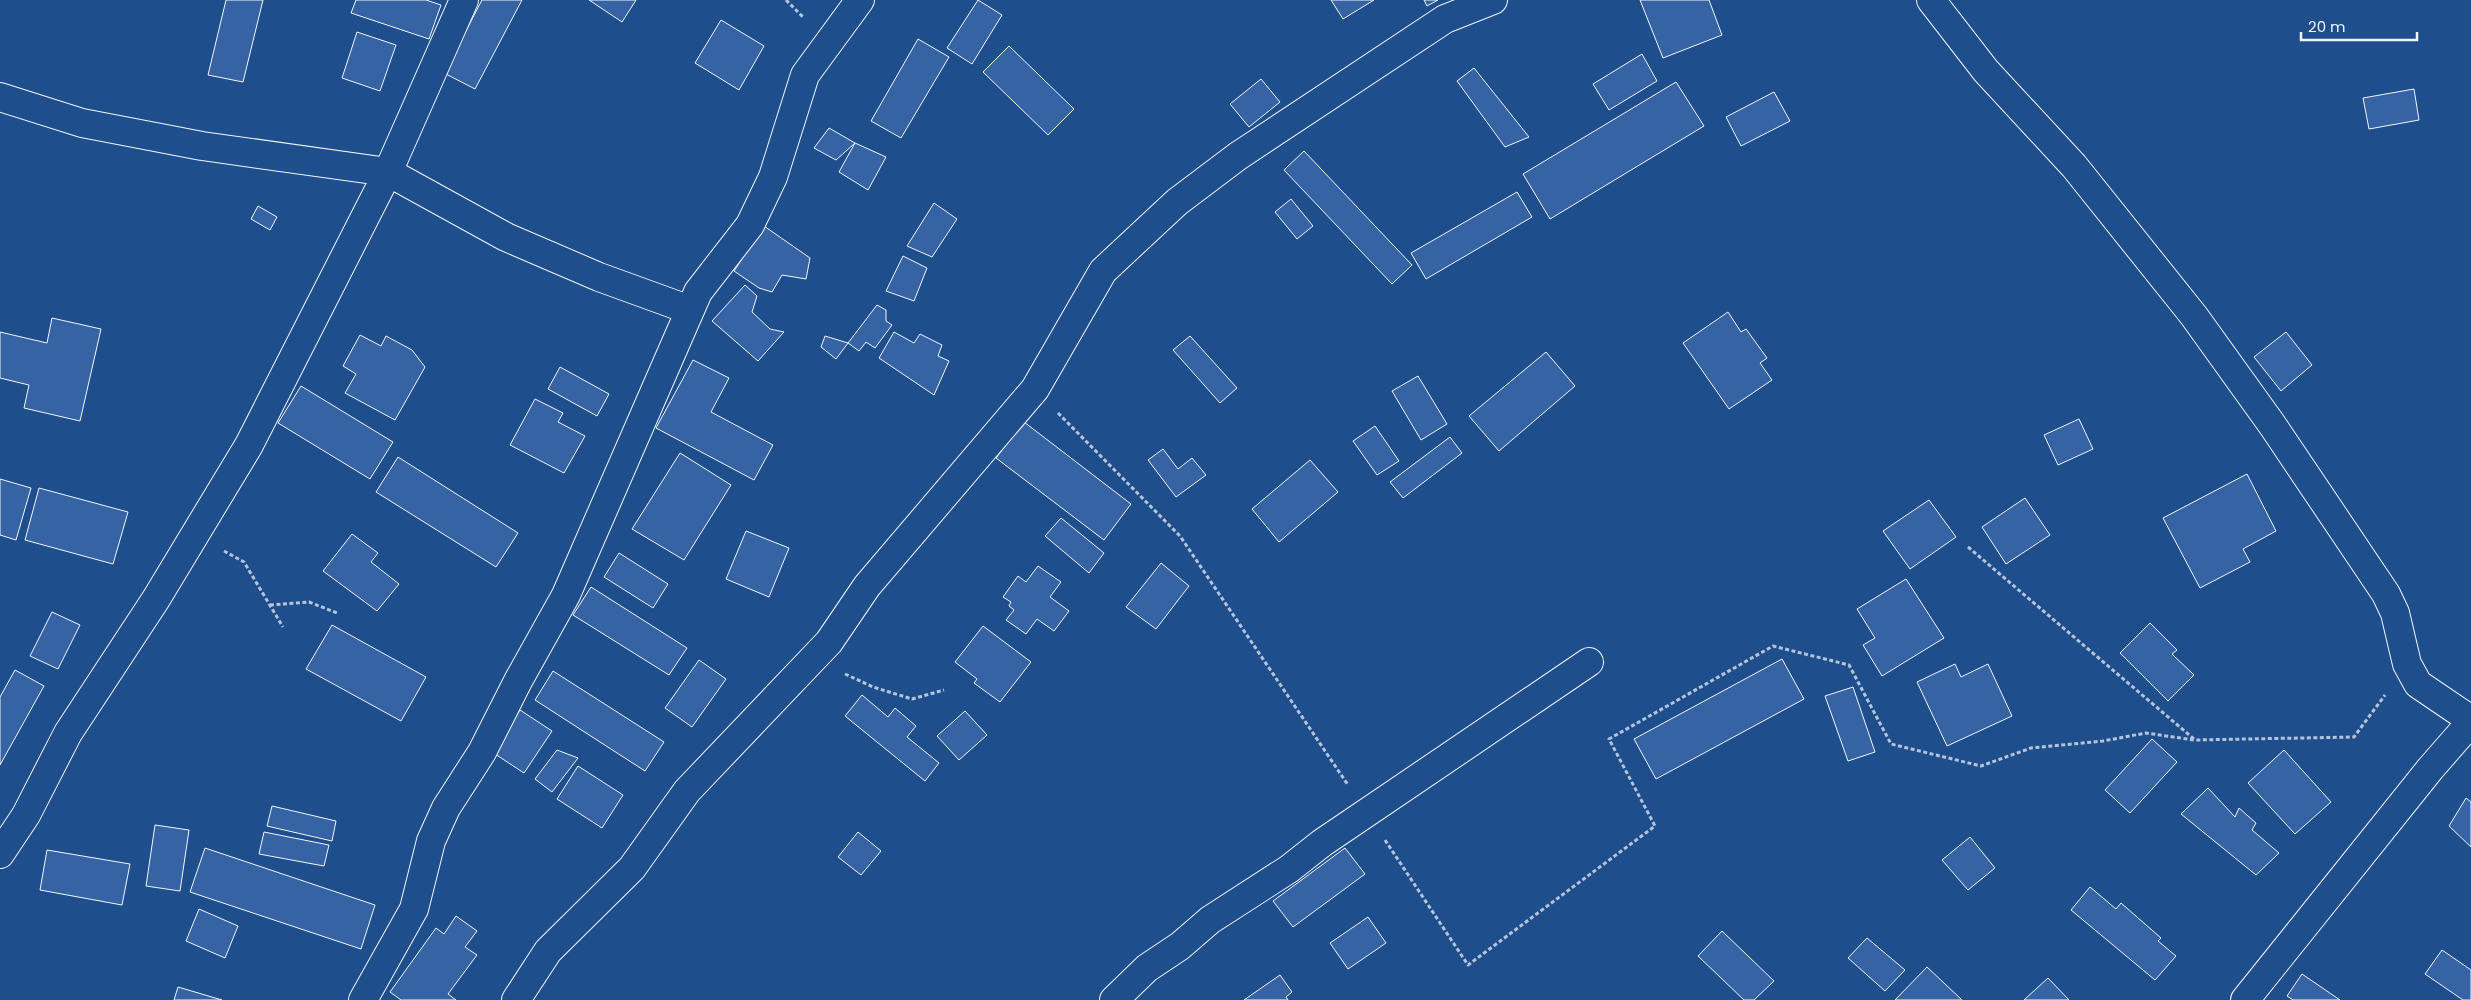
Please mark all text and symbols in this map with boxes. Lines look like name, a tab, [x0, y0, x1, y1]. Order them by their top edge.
scale bar	[2301, 10, 2417, 42]
text: 20 m	[2308, 16, 2346, 37]

